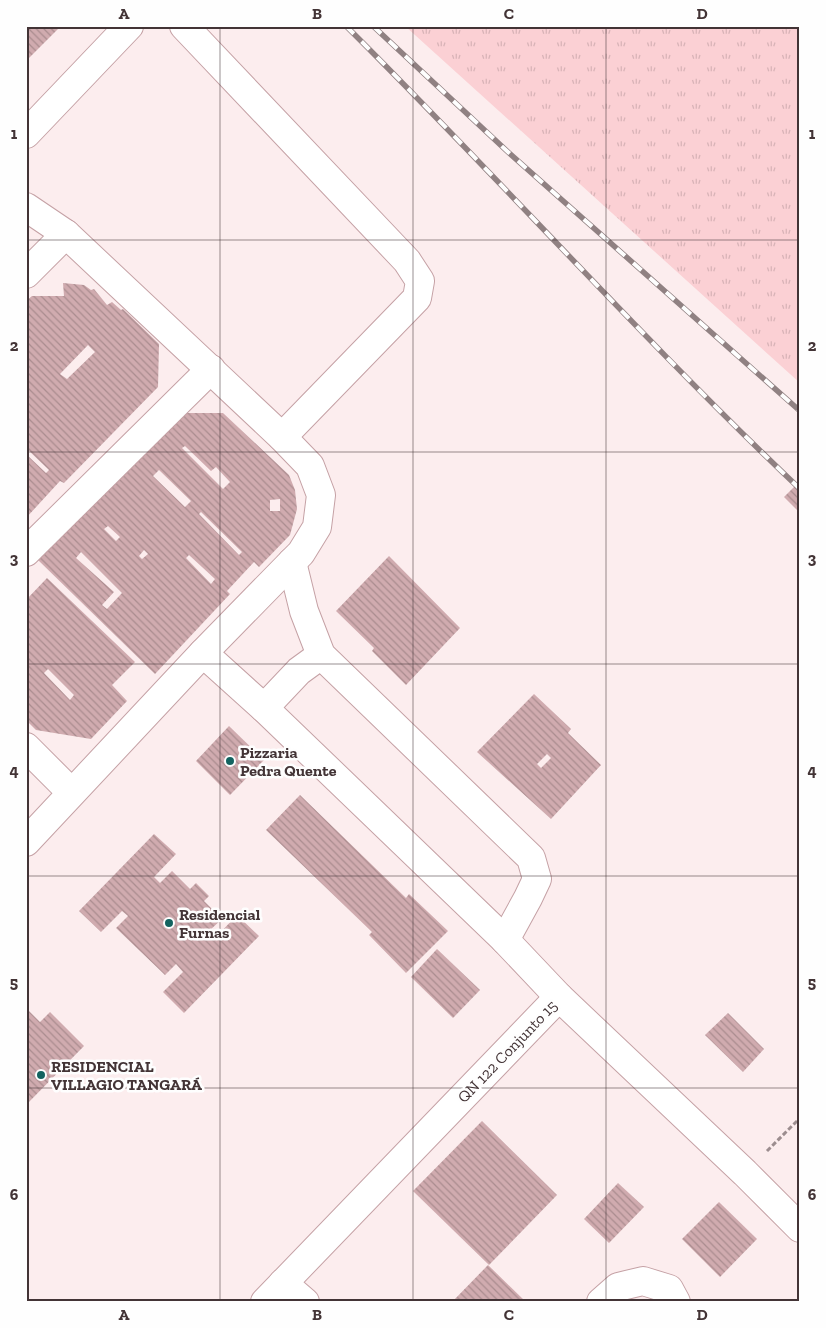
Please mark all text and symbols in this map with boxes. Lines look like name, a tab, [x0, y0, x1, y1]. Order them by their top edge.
text: A	[119, 4, 130, 23]
text: B	[312, 4, 322, 23]
text: C	[504, 4, 514, 23]
text: D	[696, 4, 708, 23]
text: 1	[11, 124, 18, 143]
text: 1	[809, 124, 816, 143]
text: 2	[10, 336, 19, 355]
text: 2	[808, 336, 817, 355]
text: 3	[10, 549, 19, 568]
text: 3	[808, 549, 817, 568]
place label: Pizzaria Pedra Quente	[240, 743, 337, 780]
marker: Pizzaria Pedra Quente	[224, 755, 236, 767]
text: 4	[9, 761, 19, 780]
text: 4	[807, 761, 817, 780]
place label: Residencial Furnas	[179, 905, 261, 942]
marker: Residencial Furnas	[163, 917, 175, 929]
text: 5	[10, 973, 18, 992]
text: 5	[808, 973, 816, 992]
street label: QN 122 Conjunto 15	[454, 996, 561, 1107]
place label: RESIDENCIAL VILLAGIO TANGARÁ	[51, 1057, 202, 1094]
marker: RESIDENCIAL VILLAGIO TANGARÁ	[35, 1069, 47, 1081]
text: 6	[10, 1185, 19, 1204]
text: 6	[808, 1185, 817, 1204]
text: A	[119, 1305, 130, 1324]
text: B	[312, 1305, 322, 1324]
text: C	[504, 1305, 514, 1324]
text: D	[696, 1305, 708, 1324]

